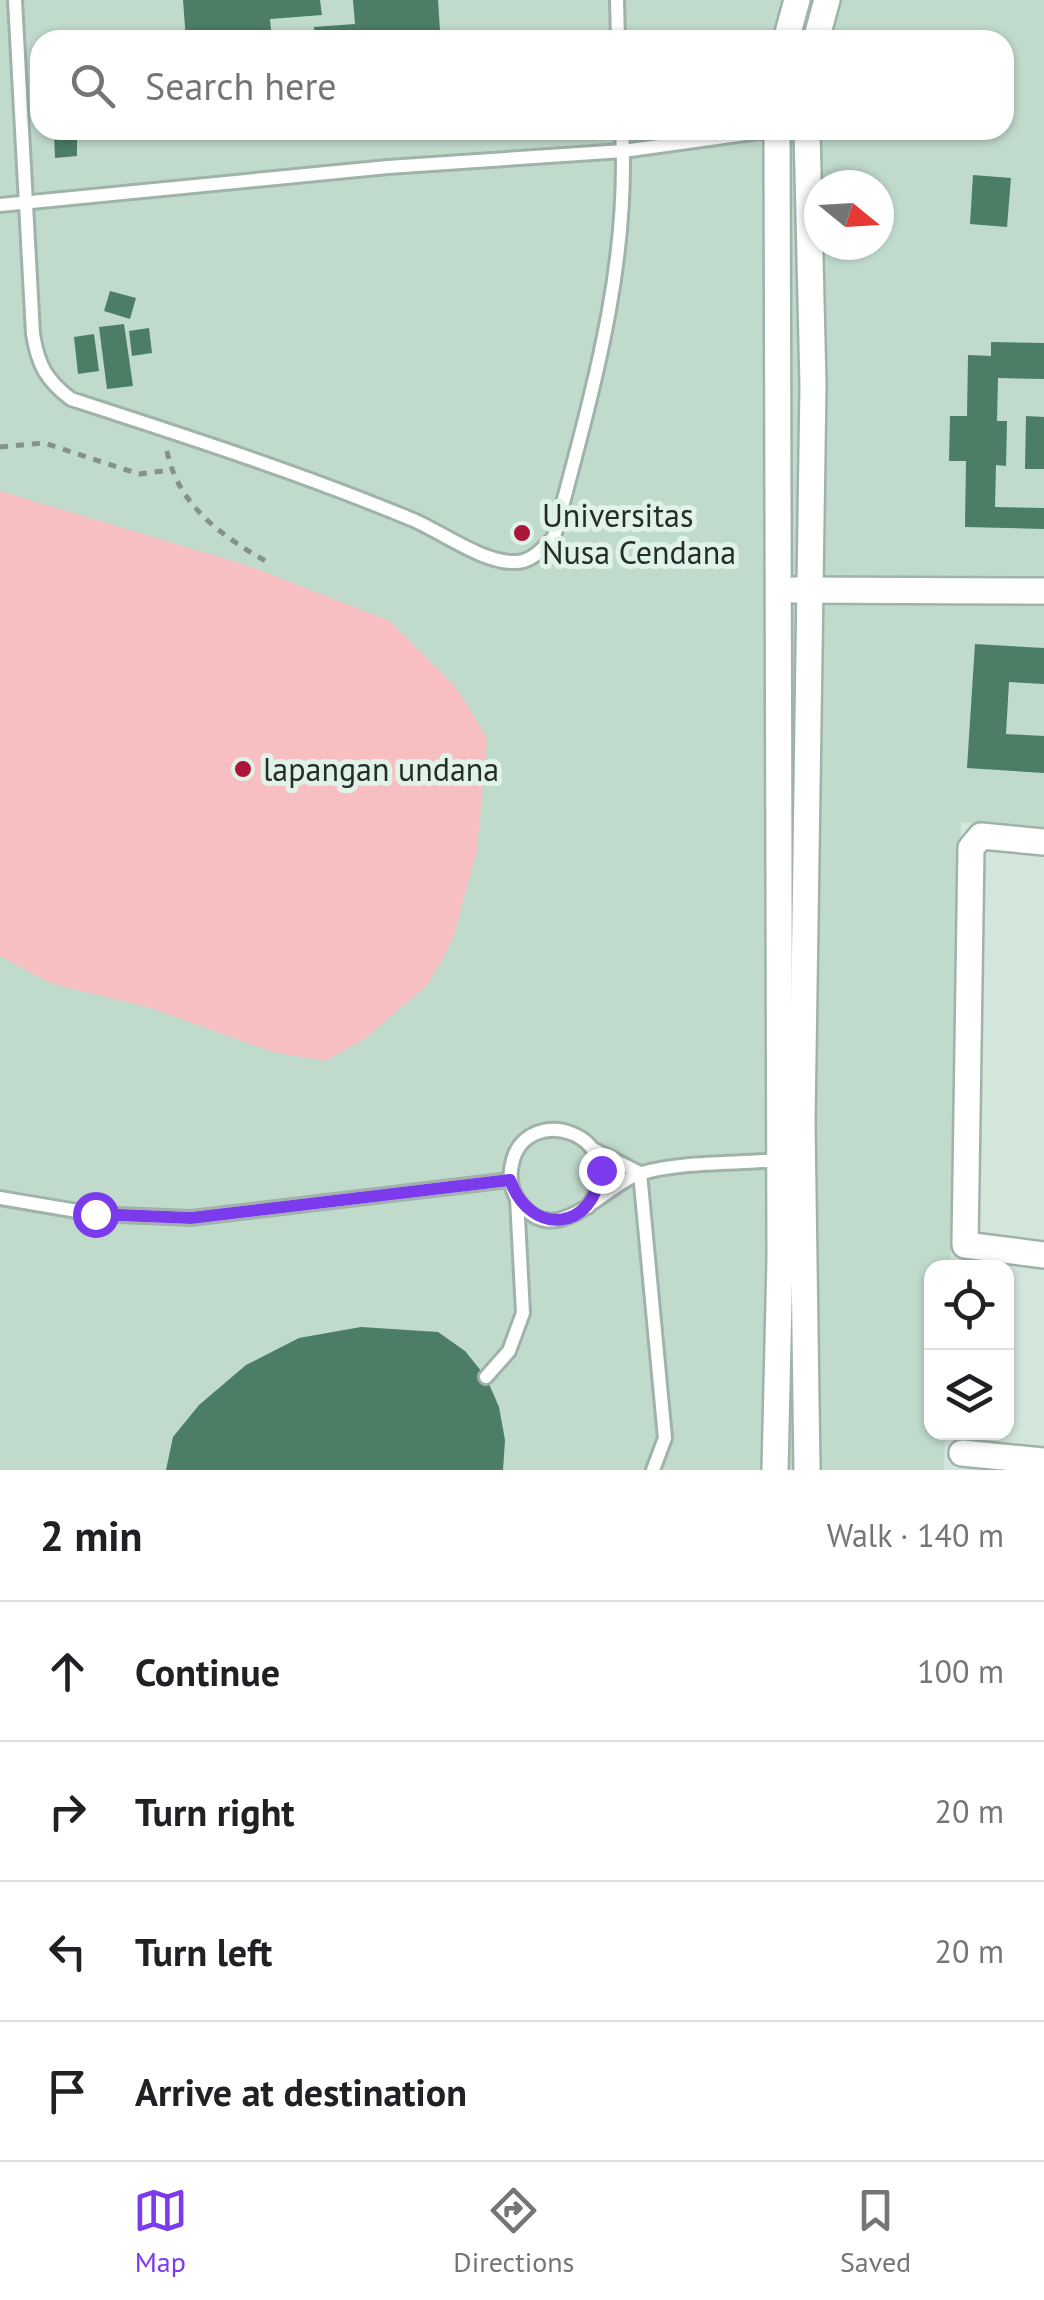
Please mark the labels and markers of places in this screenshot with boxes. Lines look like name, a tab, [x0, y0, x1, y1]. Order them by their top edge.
place label: Universitas Nusa Cendana	[542, 494, 736, 573]
marker: Universitas Nusa Cendana	[511, 522, 533, 544]
place label: lapangan undana	[263, 748, 499, 790]
marker: lapangan undana	[232, 758, 254, 780]

